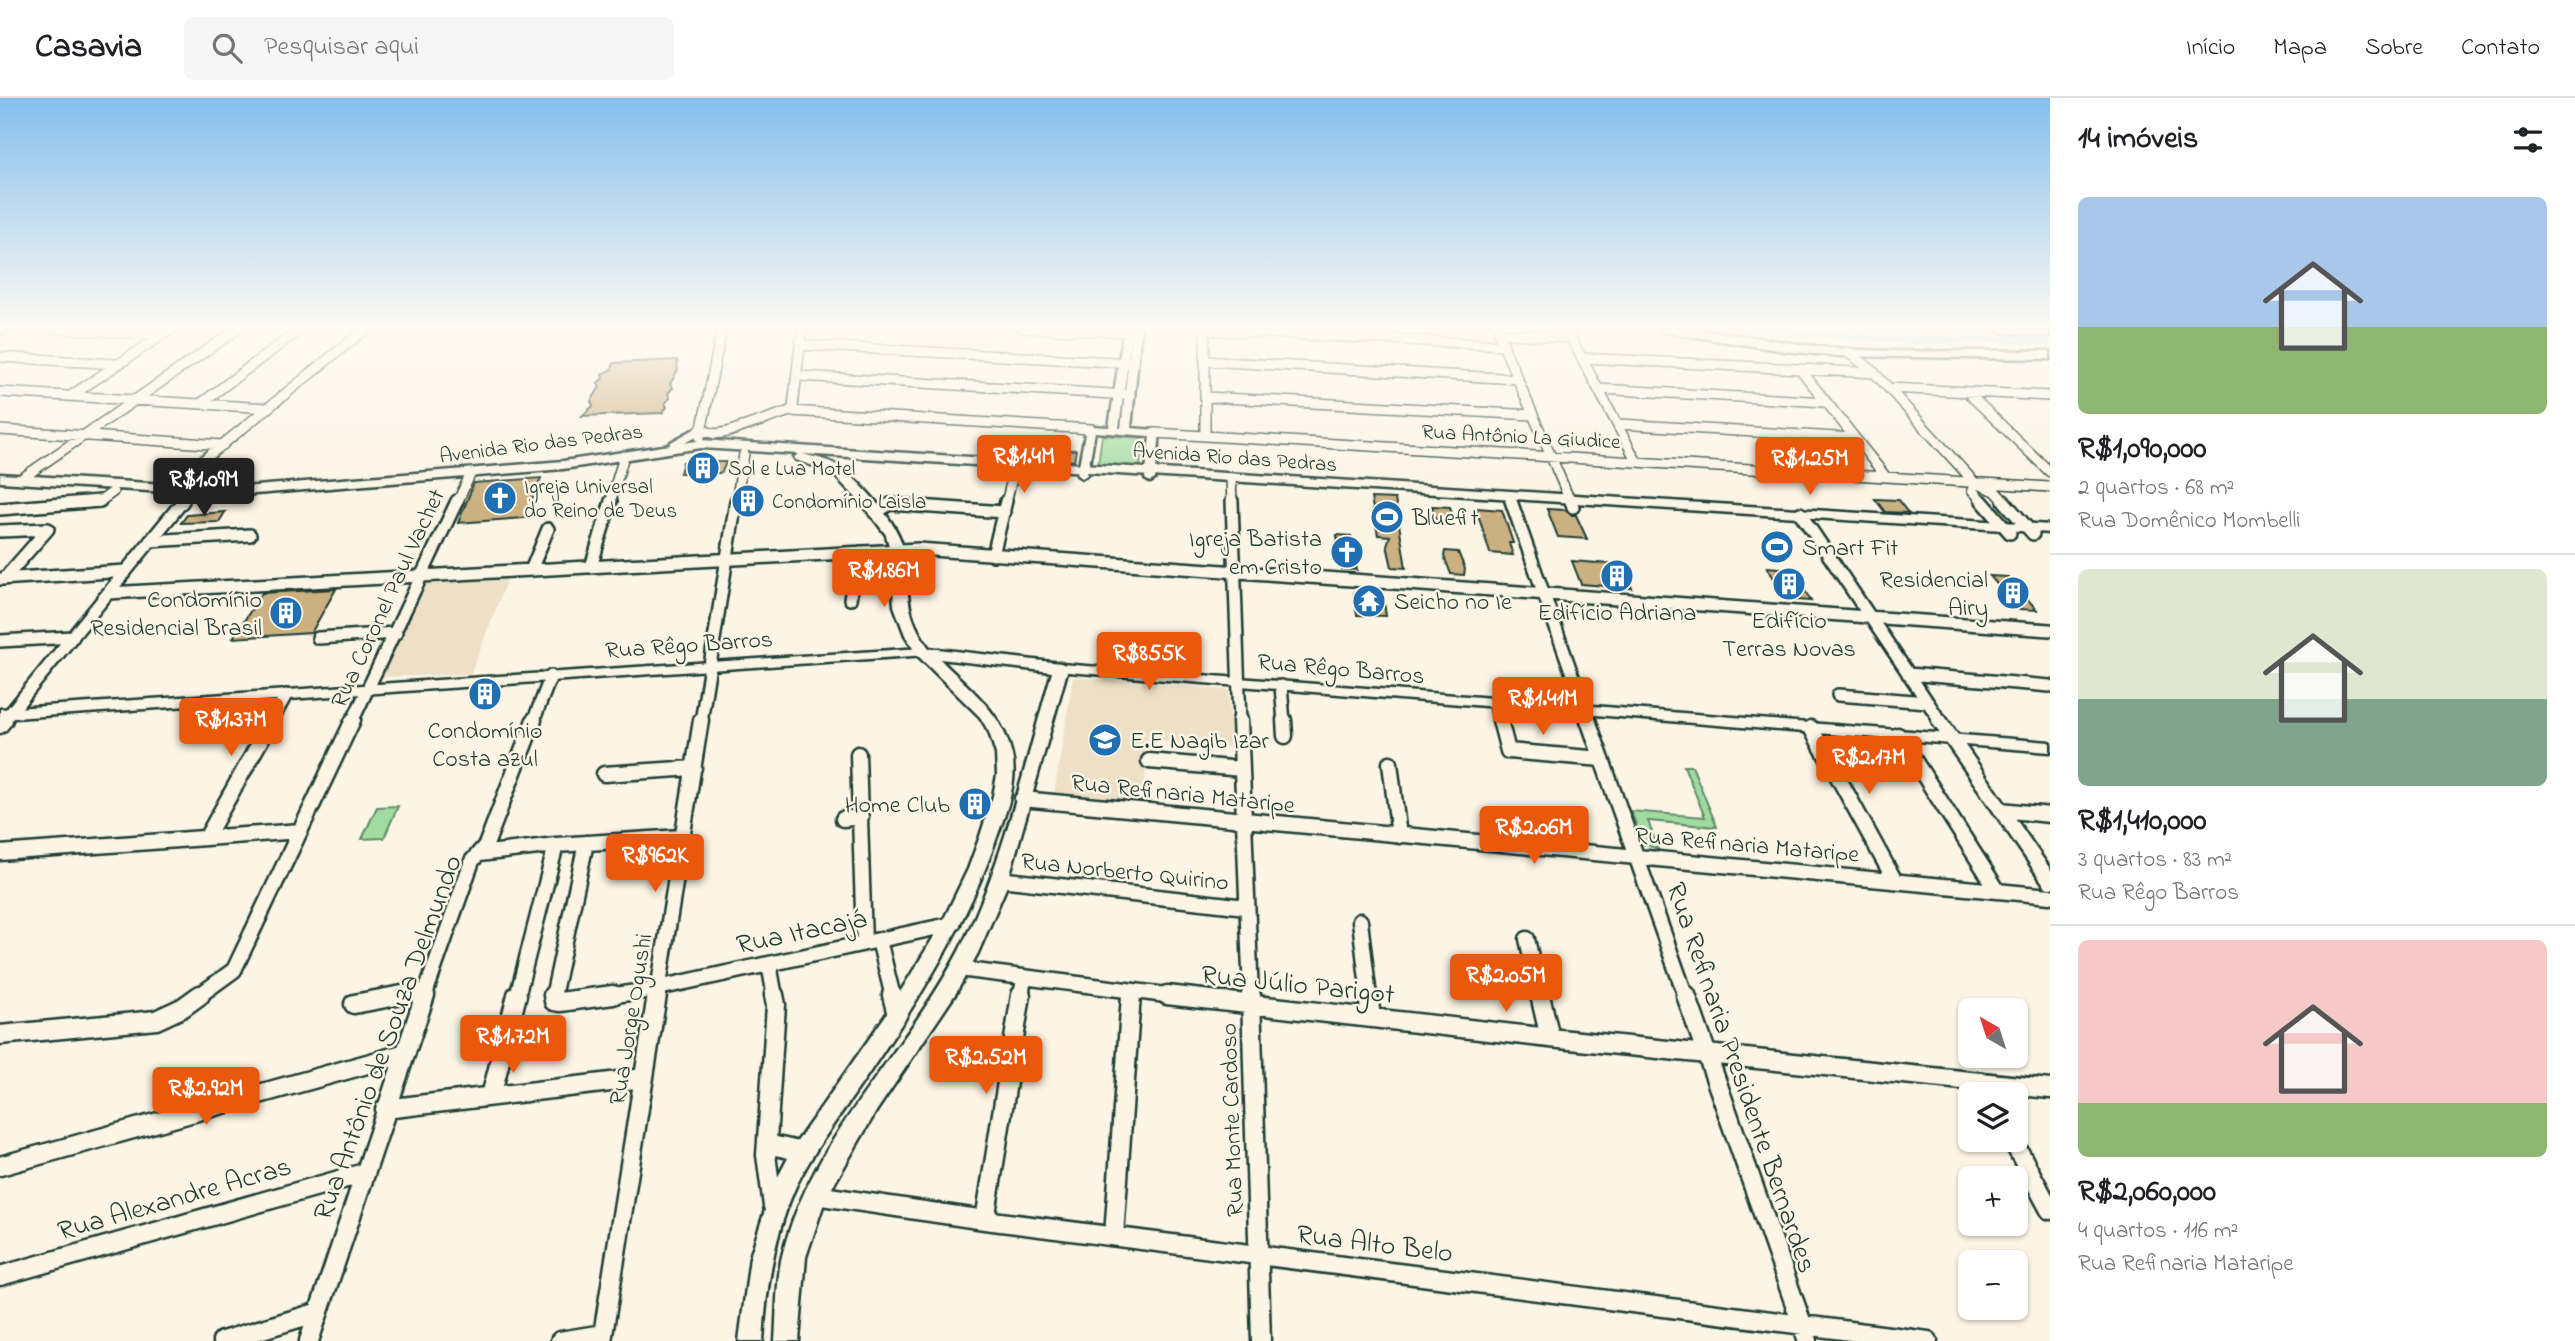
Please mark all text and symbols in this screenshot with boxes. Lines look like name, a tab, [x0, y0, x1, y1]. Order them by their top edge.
search box	[184, 17, 674, 80]
text: Casavia	[35, 24, 142, 72]
icon: search	[208, 29, 246, 67]
text: Pesquisar aqui	[264, 29, 419, 67]
text: Início	[2186, 31, 2235, 66]
text: Mapa	[2273, 31, 2327, 66]
text: Sobre	[2365, 31, 2423, 66]
text: Contato	[2461, 31, 2540, 66]
text: 14 imóveis	[2078, 118, 2198, 162]
icon: filters	[2509, 121, 2547, 159]
icon: home	[2250, 243, 2376, 369]
street label: Avenida Rio das Pedras	[438, 418, 645, 472]
street label: Rua Antônio La Giudice	[1421, 418, 1622, 458]
text: R$1,090,000	[2078, 428, 2206, 472]
pin: R$1.4M	[967, 436, 1081, 495]
street label: Avenida Rio das Pedras	[1132, 437, 1338, 481]
pin: R$1.25M	[1745, 438, 1875, 497]
text: R$1.4M	[993, 441, 1055, 474]
text: R$1.25M	[1771, 443, 1849, 476]
building icon: Sol e Lua Motel	[684, 449, 722, 487]
place label: Sol e Lua Motel	[728, 455, 855, 485]
pin: R$1.09M	[139, 458, 269, 518]
text: R$1.09M	[169, 464, 239, 497]
text: 2 quartos · 68 m²	[2078, 472, 2234, 505]
place label: Igreja Universal do Reino de Deus	[524, 473, 677, 527]
church icon: Igreja Universal do Reino de Deus	[481, 479, 519, 517]
building icon: Condomínio Laisla	[729, 482, 767, 520]
street label: Rua Coronel Paul Vachet	[323, 484, 455, 714]
place label: Condomínio Laisla	[772, 488, 926, 518]
sports icon: Bluefit	[1368, 498, 1406, 536]
place label: Bluefit	[1411, 502, 1479, 537]
text: Rua Domênico Mombelli	[2078, 505, 2300, 538]
place label: Igreja Batista em Cristo	[1189, 523, 1322, 586]
sports icon: Smart Fit	[1758, 528, 1796, 566]
place label: Smart Fit	[1802, 532, 1898, 567]
church icon: Igreja Batista em Cristo	[1328, 533, 1366, 571]
pin: R$1.86M	[819, 550, 949, 609]
text: R$1.86M	[848, 555, 920, 588]
building icon: Edifício Adriana	[1598, 557, 1636, 595]
place label: Residencial Airy	[1879, 564, 1988, 628]
building icon: Edifício Terras Novas	[1770, 565, 1808, 603]
building icon: Residencial Airy	[1994, 574, 2032, 612]
temple icon: Seicho no Ie	[1350, 582, 1388, 620]
place label: Condomínio Residencial Brasil	[90, 584, 262, 647]
place label: Seicho no Ie	[1394, 586, 1512, 621]
building icon: Condomínio Residencial Brasil	[267, 594, 305, 632]
place label: Edifício Adriana	[1537, 597, 1697, 632]
place label: Edifício Terras Novas	[1722, 605, 1856, 668]
icon: home	[2250, 615, 2376, 741]
street label: Rua Rêgo Barros	[604, 623, 774, 670]
pin: R$855K	[1092, 632, 1206, 692]
text: R$855K	[1113, 638, 1185, 671]
street label: Rua Rêgo Barros	[1256, 646, 1426, 695]
building icon: Condomínio Costa azul	[466, 675, 504, 713]
pin: R$1.41M	[1478, 678, 1608, 737]
text: R$1.41M	[1508, 683, 1578, 716]
pin: R$1.37M	[166, 698, 296, 758]
text: R$1.37M	[195, 704, 267, 737]
place label: Condomínio Costa azul	[427, 715, 543, 778]
school or university icon: E.E Nagib Izar	[1086, 721, 1124, 759]
place label: E.E Nagib Izar	[1130, 725, 1270, 760]
pin: R$2.17M	[1804, 736, 1934, 796]
text: R$2.17M	[1832, 742, 1906, 775]
street label: Rua Refinaria Mataripe	[1069, 766, 1297, 825]
building icon: Home Club	[956, 785, 994, 823]
place label: Home Club	[845, 789, 950, 824]
text: R$1,410,000	[2078, 800, 2206, 844]
pin: R$2.06M	[1469, 806, 1599, 866]
text: R$2.06M	[1496, 812, 1572, 845]
street label: Rua Refinaria Mataripe	[1633, 819, 1861, 874]
pin: R$962K	[598, 834, 712, 894]
text: R$962K	[622, 840, 688, 873]
text: 3 quartos · 83 m²	[2078, 844, 2232, 877]
street label: Rua Norberto Quirino	[1019, 845, 1230, 902]
street label: Rua Antônio de Souza Delmundo	[304, 850, 475, 1227]
street label: Rua Refinaria Presidente Bernardes	[1653, 877, 1826, 1279]
text: Rua Rêgo Barros	[2078, 877, 2239, 910]
street label: Rua Itacajá	[733, 900, 871, 967]
street label: Rua Jorge Ogushi	[602, 931, 663, 1108]
pin: R$2.05M	[1441, 954, 1571, 1014]
street label: Rua Júlio Parigot	[1199, 956, 1396, 1017]
text: R$2.05M	[1466, 960, 1546, 993]
icon: home	[2250, 986, 2376, 1112]
north arrow	[1958, 998, 2028, 1068]
map controls	[1958, 998, 2028, 1320]
pin: R$1.72M	[448, 1016, 578, 1075]
text: R$1.72M	[476, 1021, 550, 1054]
street label: Rua Monte Cardoso	[1213, 1022, 1254, 1217]
pin: R$2.52M	[921, 1037, 1051, 1096]
text: R$2.52M	[945, 1042, 1027, 1075]
pin: R$2.92M	[141, 1068, 271, 1127]
text: R$2.92M	[168, 1073, 244, 1106]
button: layers	[1958, 1082, 2028, 1152]
street label: Rua Alexandre Acras	[53, 1147, 297, 1253]
button: +	[1958, 1166, 2028, 1236]
text: R$2,060,000	[2078, 1171, 2216, 1215]
text: 4 quartos · 116 m²	[2078, 1215, 2238, 1248]
street label: Rua Alto Belo	[1294, 1216, 1455, 1275]
text: Rua Refinaria Mataripe	[2078, 1248, 2294, 1281]
button: −	[1958, 1250, 2028, 1320]

